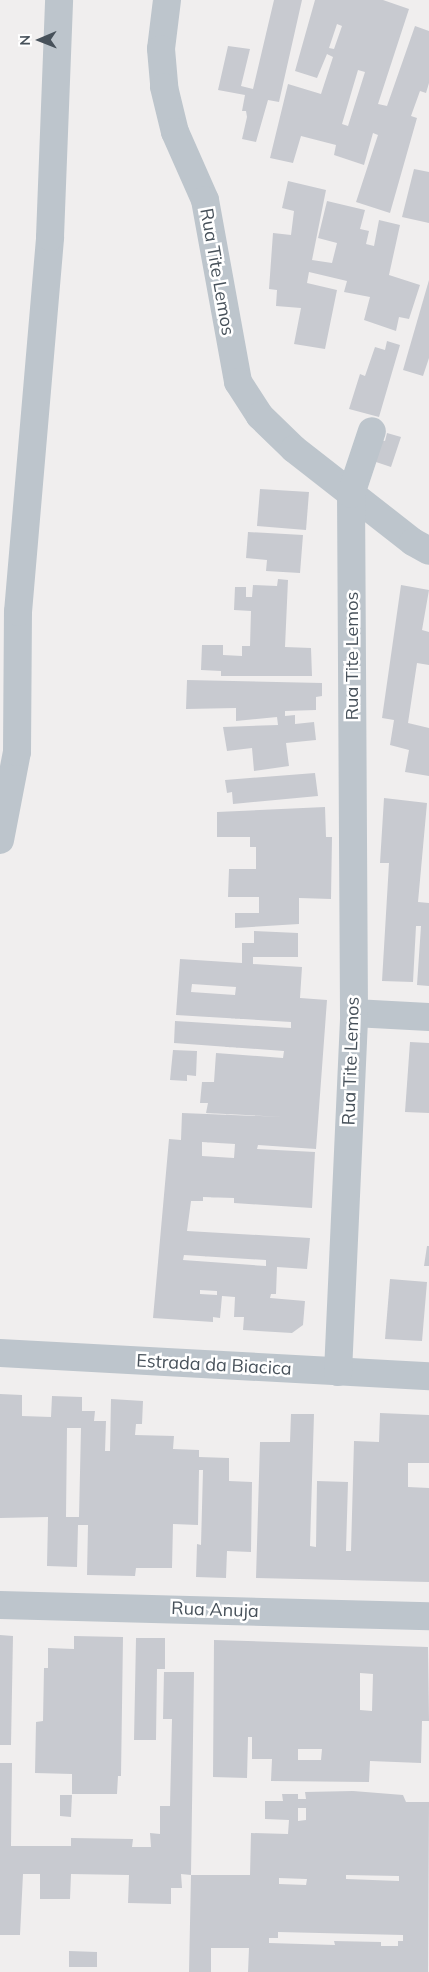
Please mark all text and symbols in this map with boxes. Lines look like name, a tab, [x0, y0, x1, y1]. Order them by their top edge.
north arrow	[15, 15, 65, 65]
text: N	[16, 35, 34, 46]
street label: Rua Tite Lemos	[195, 207, 239, 337]
street label: Rua Tite Lemos	[341, 592, 363, 720]
street label: Rua Tite Lemos	[338, 996, 364, 1126]
street label: Estrada da Biacica	[136, 1350, 292, 1380]
street label: Rua Anuja	[171, 1598, 259, 1622]

